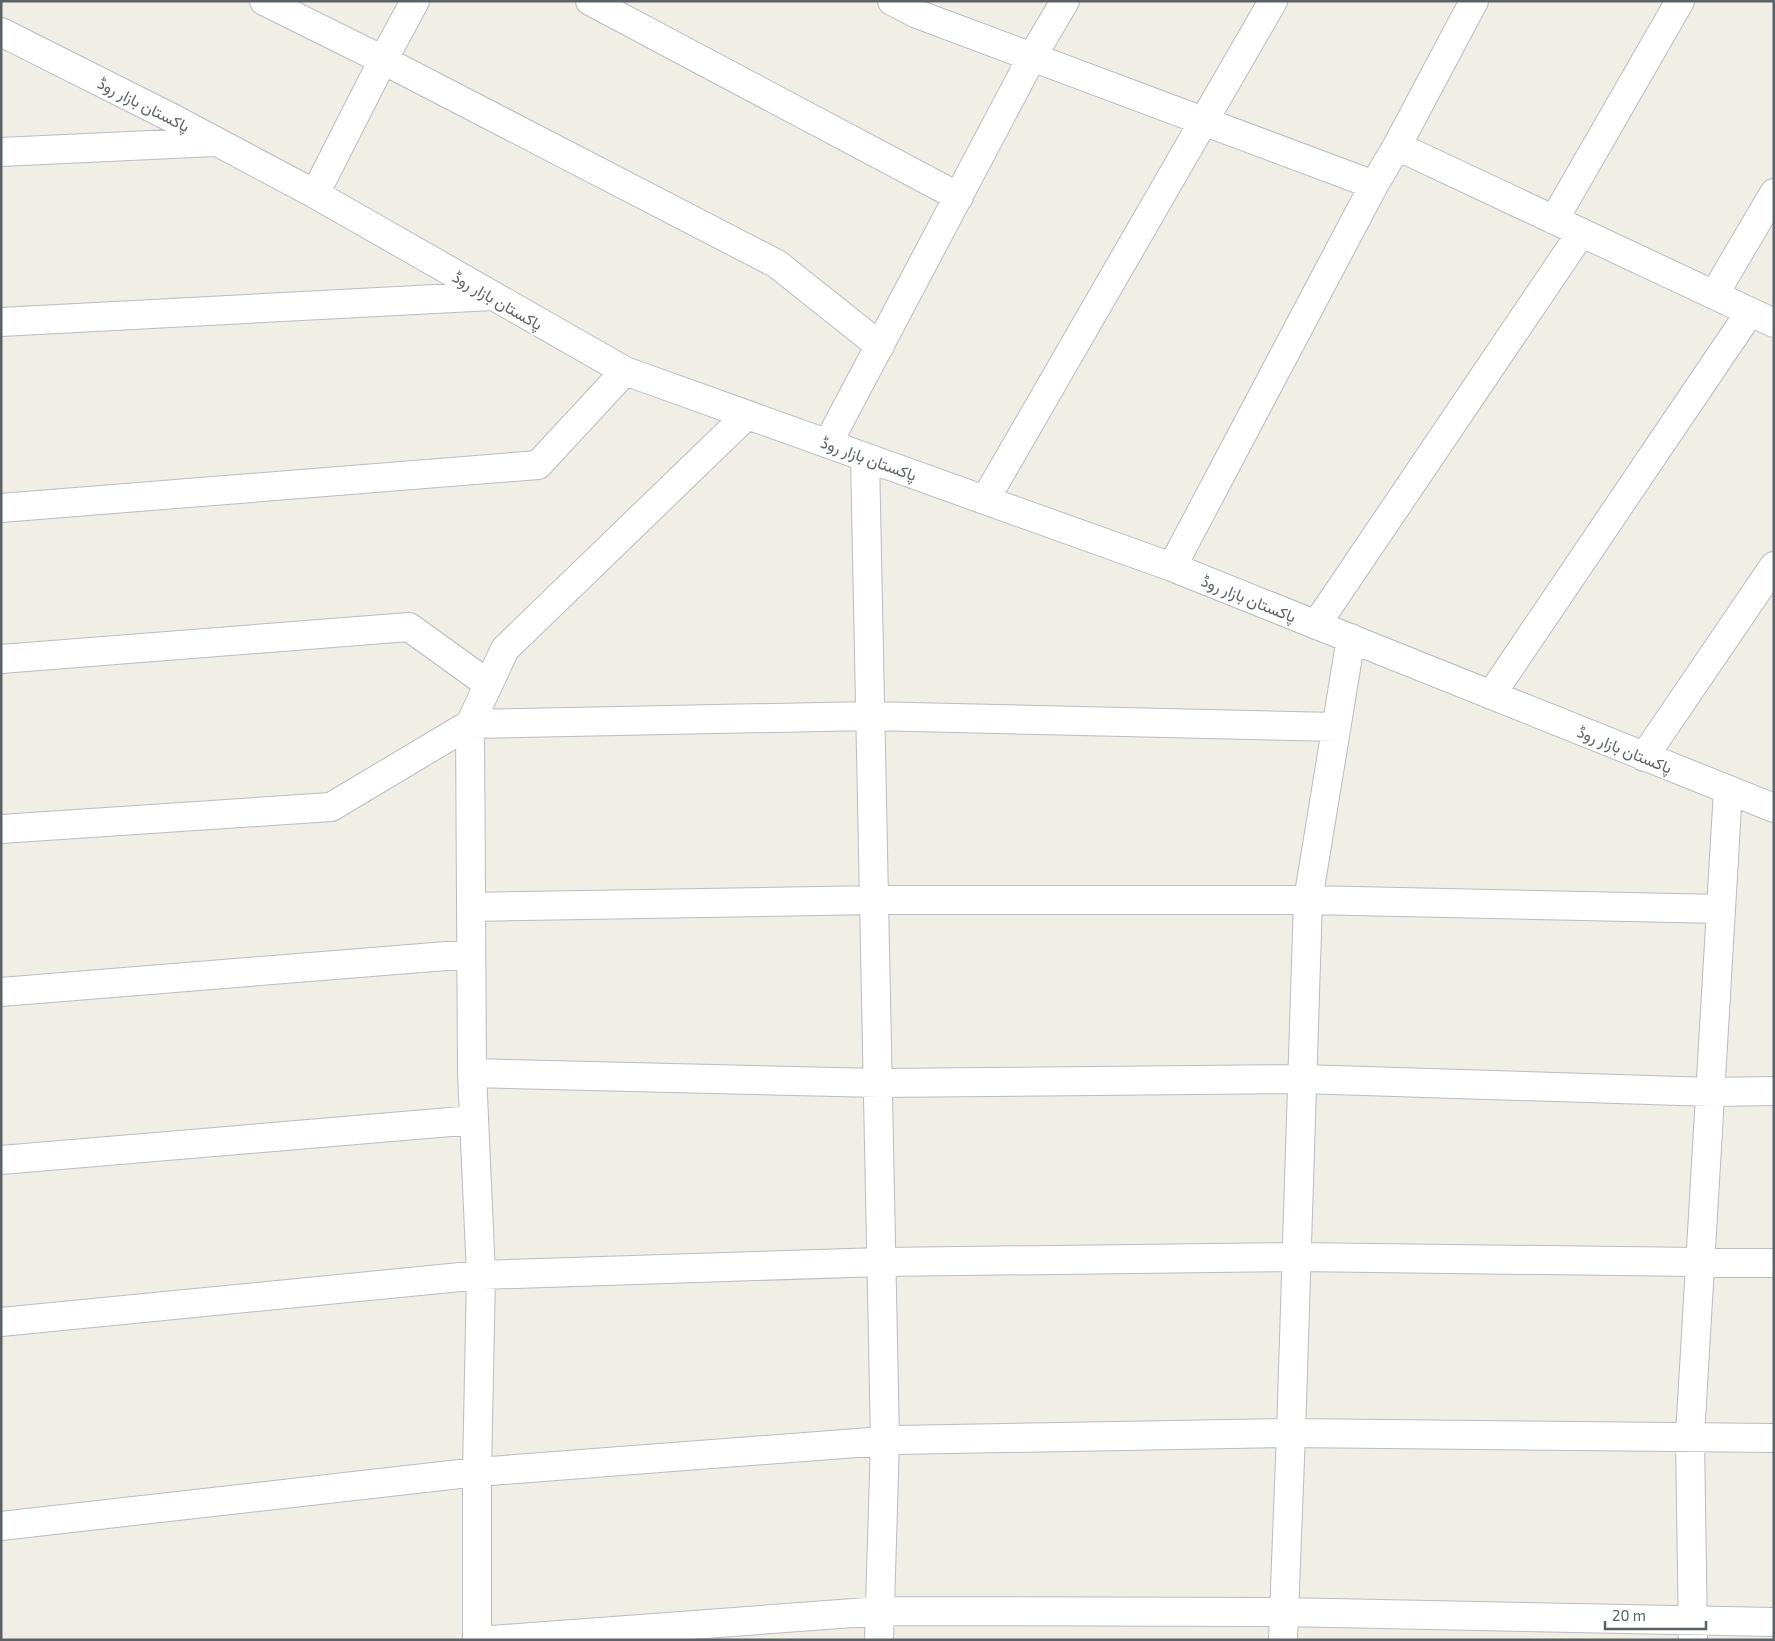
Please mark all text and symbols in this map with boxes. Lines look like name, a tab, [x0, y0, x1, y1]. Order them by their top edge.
street label: پاکستان بازار روڈ	[94, 73, 193, 138]
street label: پاکستان بازار روڈ	[448, 267, 546, 336]
street label: پاکستان بازار روڈ	[817, 432, 920, 487]
street label: پاکستان بازار روڈ	[1198, 570, 1299, 628]
street label: پاکستان بازار روڈ	[1574, 721, 1675, 779]
scale bar	[1605, 1598, 1706, 1630]
text: 20 m	[1612, 1606, 1646, 1624]

